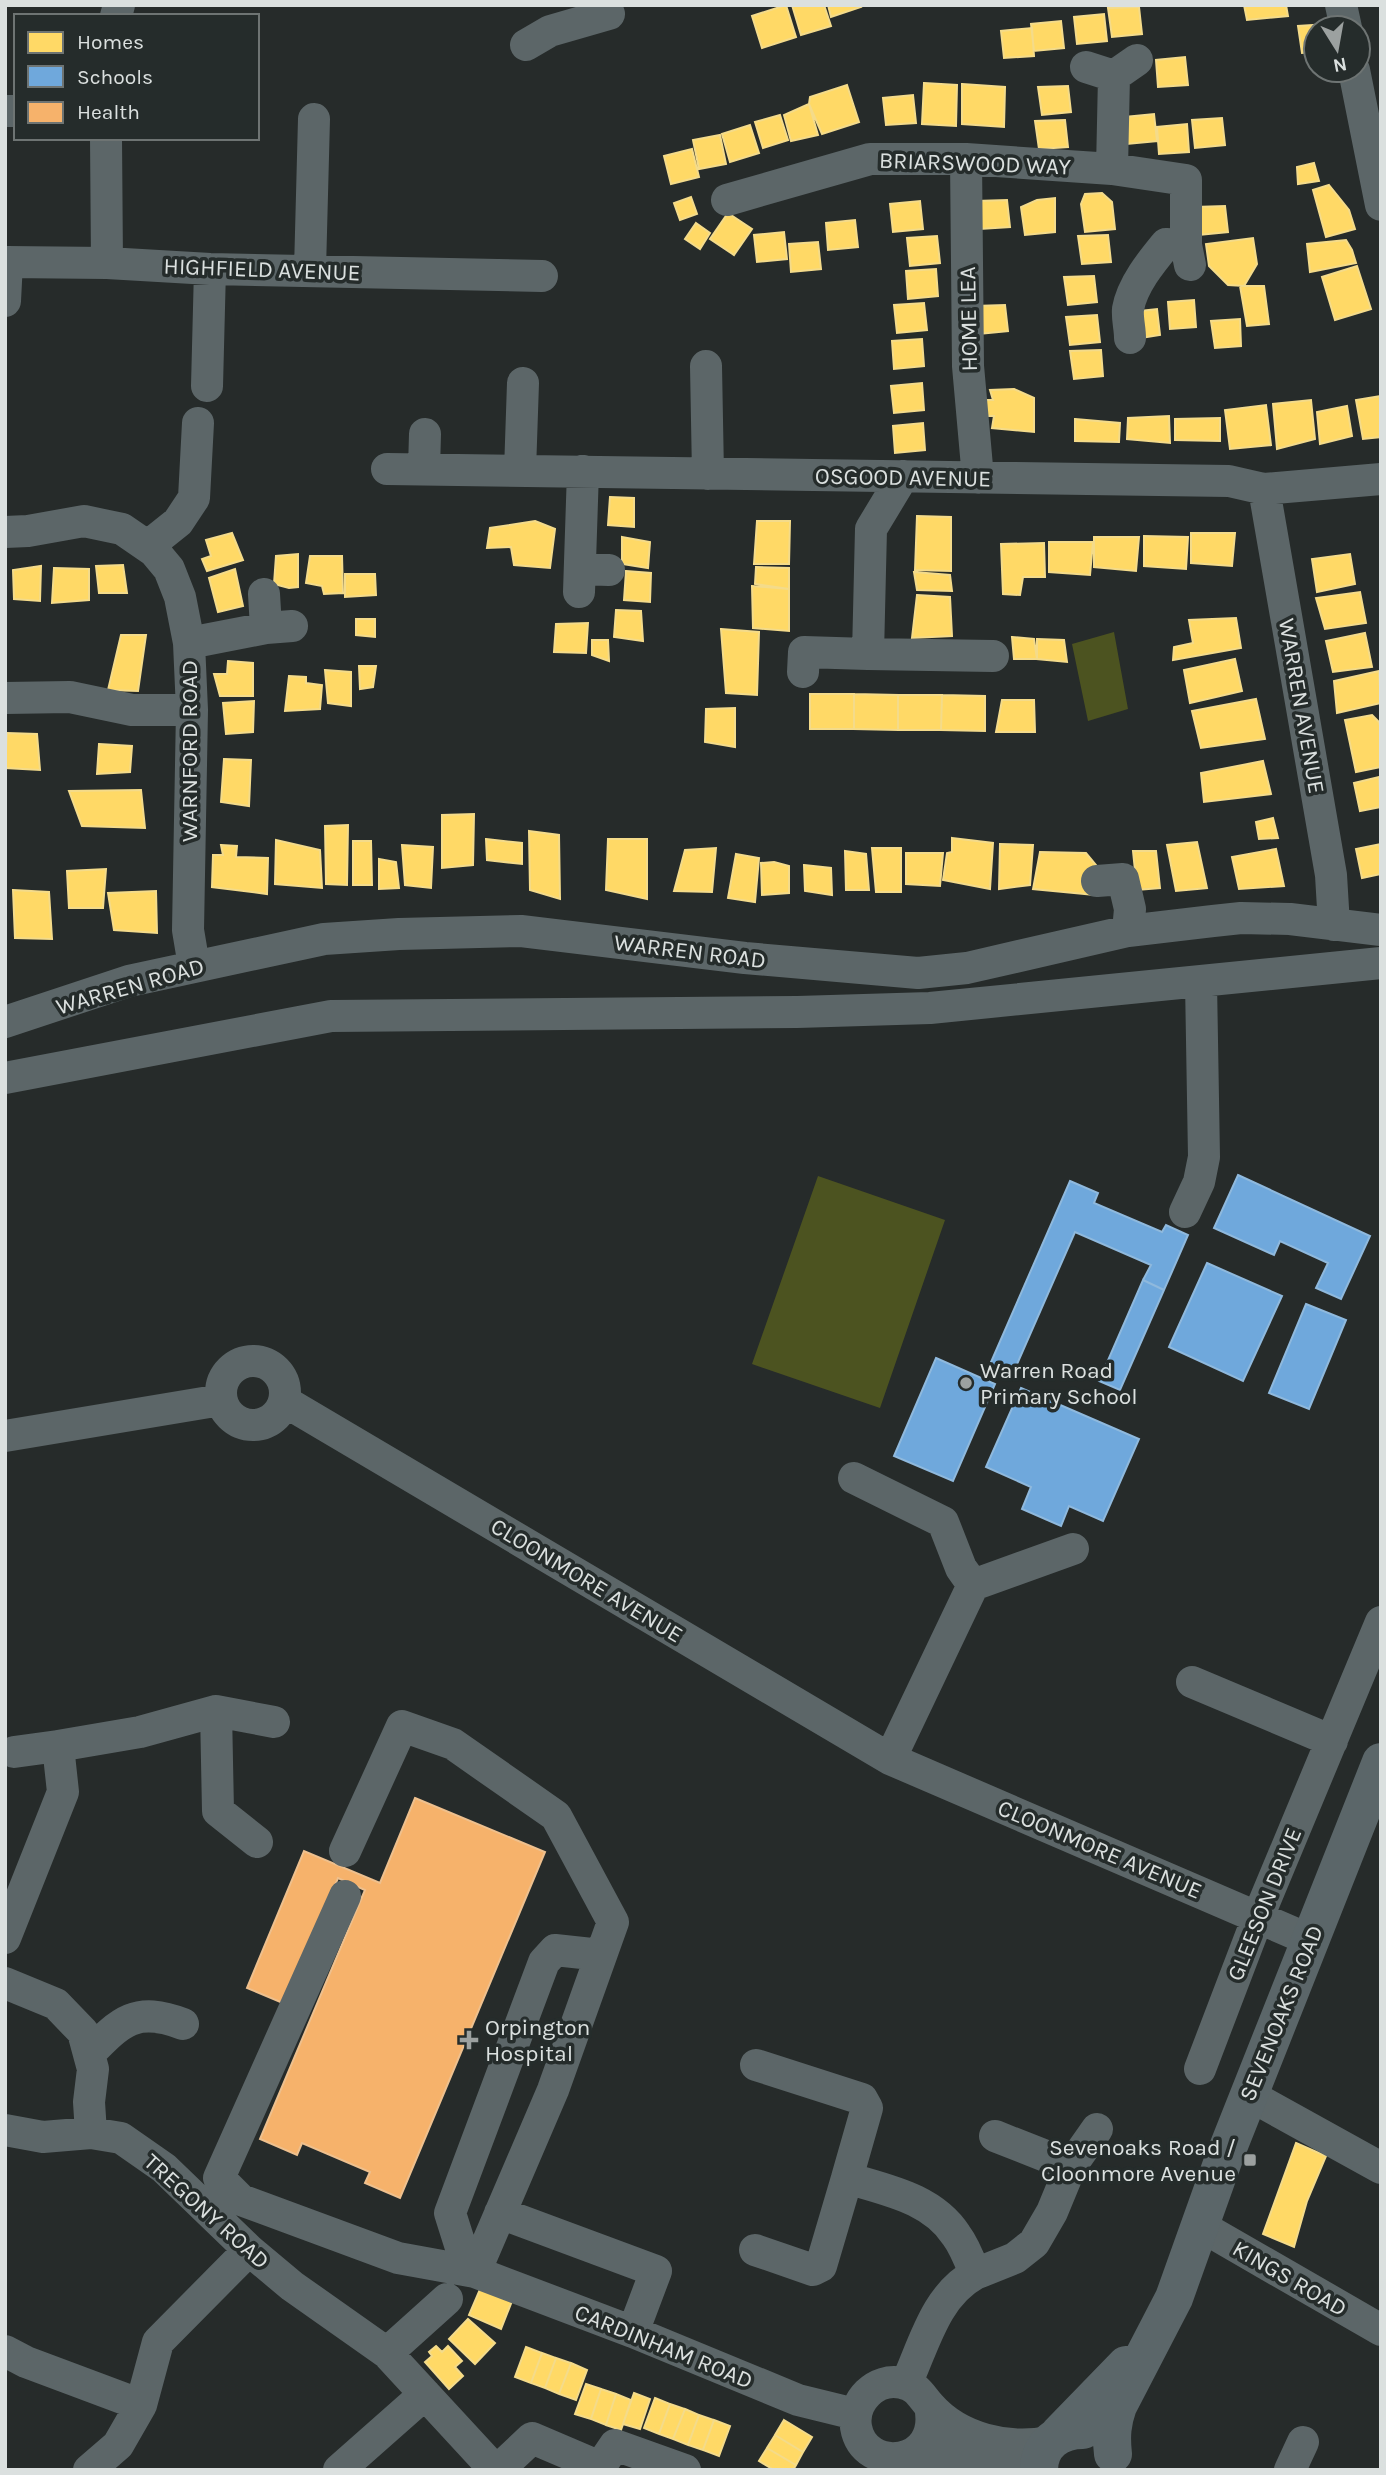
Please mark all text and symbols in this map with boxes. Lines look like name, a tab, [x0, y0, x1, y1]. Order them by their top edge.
legend	[14, 14, 259, 140]
north arrow	[1302, 14, 1372, 84]
text: Homes	[77, 30, 144, 54]
text: N	[1331, 53, 1349, 77]
text: Schools	[77, 65, 153, 89]
text: Health	[77, 100, 140, 124]
street label: BRIARSWOOD WAY	[879, 147, 1072, 180]
street label: HIGHFIELD AVENUE	[163, 253, 361, 286]
street label: HOME LEA	[954, 266, 983, 372]
street label: OSGOOD AVENUE	[815, 462, 991, 493]
street label: WARREN AVENUE	[1273, 616, 1330, 796]
street label: WARNFORD ROAD	[176, 660, 203, 842]
street label: WARREN ROAD	[613, 929, 767, 974]
street label: WARREN ROAD	[53, 952, 207, 1020]
place label: Warren Road Primary School	[980, 1357, 1138, 1410]
marker: Warren Road Primary School	[958, 1375, 974, 1391]
street label: CLOONMORE AVENUE	[486, 1512, 688, 1648]
street label: CLOONMORE AVENUE	[994, 1794, 1206, 1905]
street label: GLEESON DRIVE	[1221, 1824, 1307, 1985]
street label: SEVENOAKS ROAD	[1234, 1921, 1329, 2105]
place label: Orpington Hospital	[485, 2014, 590, 2067]
marker: Orpington Hospital	[459, 2030, 479, 2050]
place label: Sevenoaks Road / Cloonmore Avenue	[1041, 2134, 1236, 2187]
street label: TREGONY ROAD	[138, 2148, 275, 2275]
marker: Sevenoaks Road / Cloonmore Avenue	[1242, 2152, 1258, 2168]
street label: KINGS ROAD	[1228, 2235, 1352, 2322]
street label: CARDINHAM ROAD	[571, 2298, 757, 2394]

